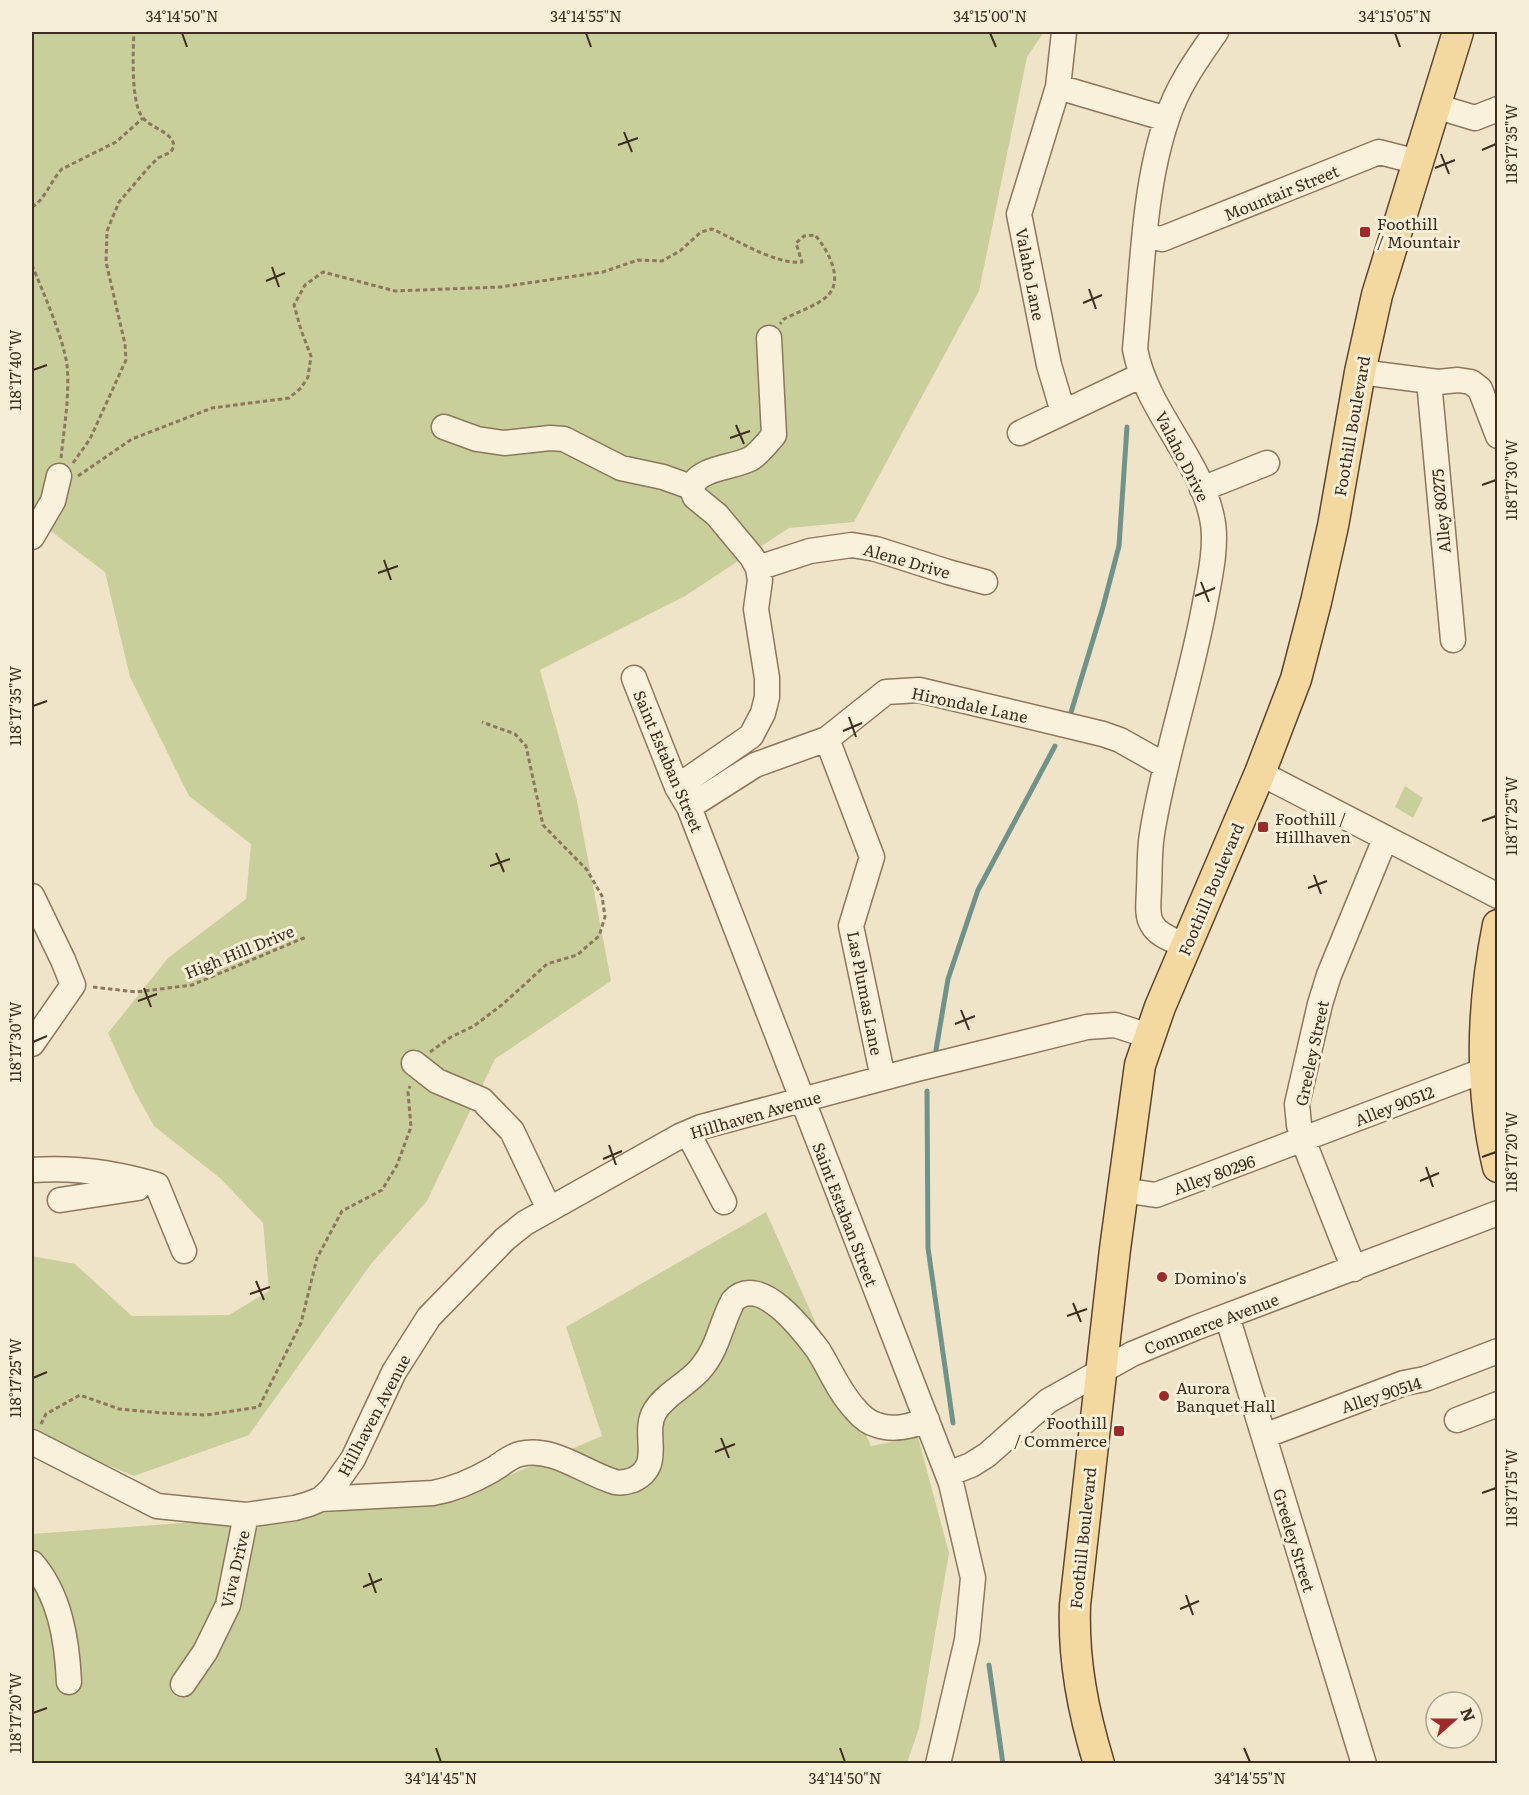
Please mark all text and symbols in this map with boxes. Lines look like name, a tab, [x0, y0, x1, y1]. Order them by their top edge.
text: 34°14'50"N	[146, 4, 218, 27]
text: 34°14'55"N	[550, 4, 622, 27]
text: 34°15'00"N	[953, 4, 1027, 27]
text: 34°15'05"N	[1359, 4, 1431, 27]
text: 118°17'35"W	[1499, 103, 1522, 184]
street label: Mountair Street	[1220, 158, 1343, 226]
place label: Foothill / Mountair	[1377, 211, 1461, 253]
marker: Foothill / Mountair	[1358, 225, 1372, 239]
street label: Valaho Lane	[1010, 226, 1052, 322]
text: 118°17'40"W	[3, 329, 26, 411]
street label: Foothill Boulevard	[1327, 354, 1375, 498]
street label: Valaho Drive	[1150, 407, 1216, 505]
text: 118°17'30"W	[1499, 439, 1522, 521]
street label: Alley 80275	[1424, 468, 1456, 554]
street label: Alene Drive	[861, 536, 953, 584]
text: 118°17'35"W	[3, 665, 26, 746]
street label: Hirondale Lane	[910, 680, 1030, 728]
street label: Saint Estaban Street	[628, 686, 710, 836]
text: 118°17'25"W	[1499, 776, 1522, 856]
place label: Foothill / Hillhaven	[1275, 806, 1351, 848]
street label: Foothill Boulevard	[1171, 819, 1249, 959]
marker: Foothill / Hillhaven	[1256, 820, 1270, 834]
street label: High Hill Drive	[181, 918, 297, 984]
street label: Las Plumas Lane	[842, 929, 890, 1057]
street label: Greeley Street	[1288, 998, 1334, 1108]
text: 118°17'30"W	[3, 1001, 26, 1083]
street label: Alley 90512	[1351, 1079, 1437, 1131]
street label: Hillhaven Avenue	[687, 1084, 823, 1144]
text: 118°17'20"W	[1499, 1111, 1522, 1192]
street label: Saint Estaban Street	[807, 1138, 885, 1290]
street label: Alley 80296	[1170, 1148, 1259, 1200]
place label: Domino's	[1174, 1265, 1246, 1289]
marker: Domino's	[1155, 1270, 1169, 1284]
street label: Commerce Avenue	[1140, 1286, 1282, 1360]
text: 118°17'25"W	[3, 1338, 26, 1418]
street label: Hillhaven Avenue	[331, 1350, 415, 1480]
street label: Alley 90514	[1338, 1370, 1424, 1418]
place label: Aurora Banquet Hall	[1176, 1375, 1276, 1417]
marker: Aurora Banquet Hall	[1157, 1389, 1171, 1403]
place label: Foothill / Commerce	[1014, 1410, 1107, 1452]
marker: Foothill / Commerce	[1112, 1424, 1126, 1438]
text: 118°17'15"W	[1499, 1448, 1522, 1527]
street label: Foothill Boulevard	[1063, 1466, 1101, 1610]
street label: Greeley Street	[1268, 1485, 1322, 1595]
street label: Viva Drive	[213, 1528, 255, 1610]
text: 118°17'20"W	[3, 1672, 26, 1753]
north arrow	[1424, 1690, 1484, 1750]
text: N	[1455, 1704, 1483, 1725]
text: 34°14'45"N	[405, 1766, 477, 1789]
text: 34°14'50"N	[809, 1766, 881, 1789]
text: 34°14'55"N	[1214, 1766, 1286, 1789]

